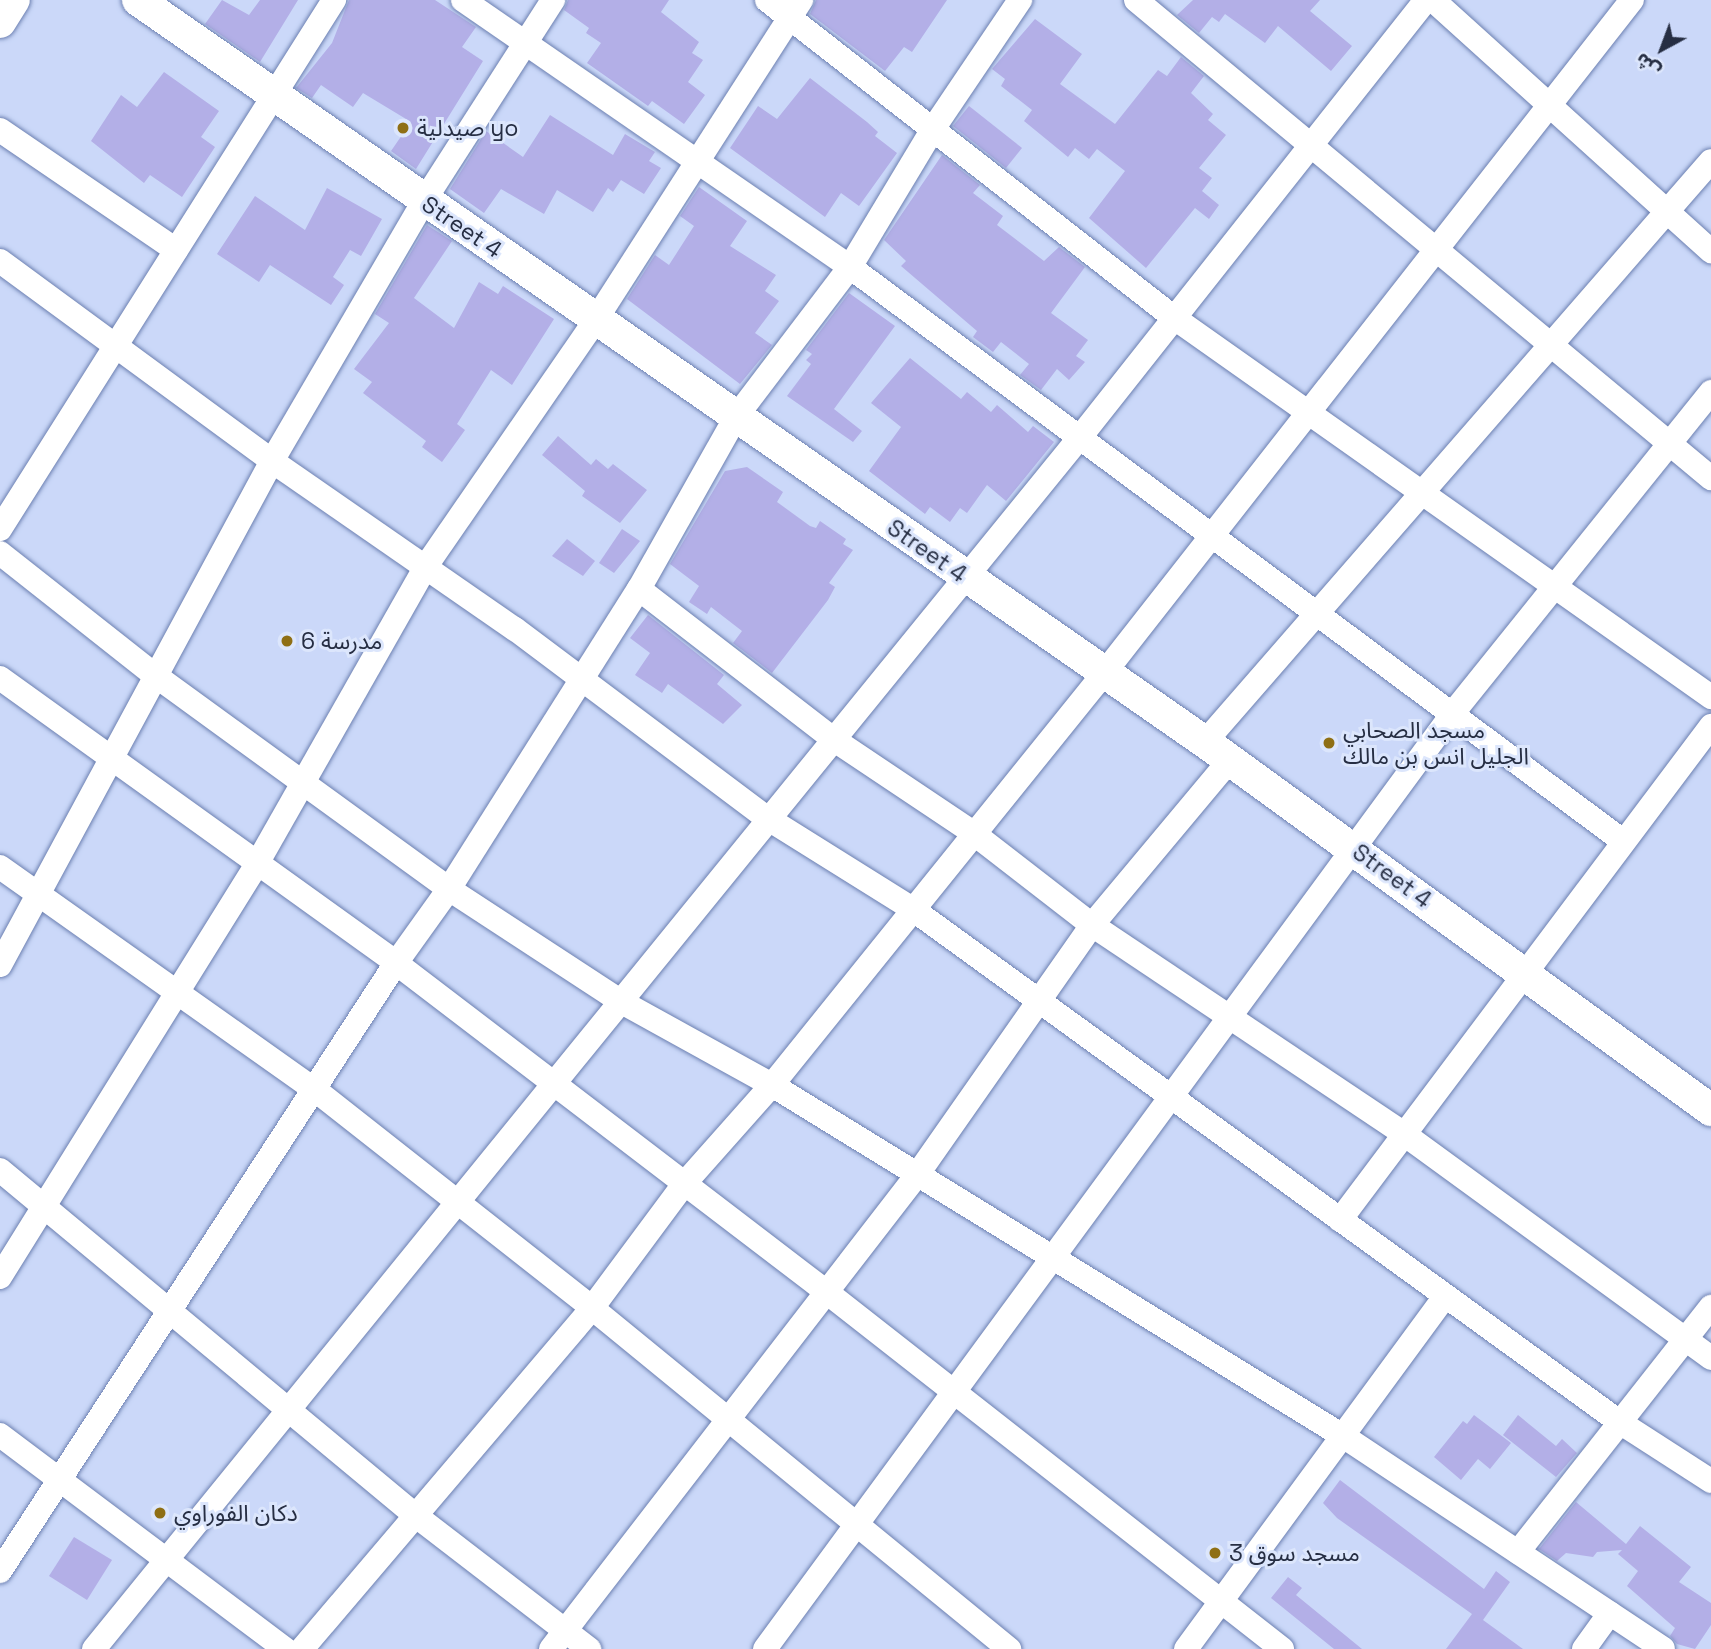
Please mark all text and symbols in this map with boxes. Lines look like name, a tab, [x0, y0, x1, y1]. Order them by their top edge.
north arrow	[1627, 14, 1697, 84]
text: ش	[1630, 47, 1666, 83]
place label: صيدلية yo	[417, 114, 519, 142]
marker: صيدلية yo	[395, 120, 411, 136]
street label: Street 4	[417, 190, 507, 264]
street label: Street 4	[882, 514, 972, 588]
place label: مدرسة 6	[301, 627, 382, 655]
marker: مدرسة 6	[279, 633, 295, 649]
place label: مسجد الصحابي الجليل انس بن مالك	[1343, 716, 1529, 770]
marker: مسجد الصحابي الجليل انس بن مالك	[1321, 735, 1337, 751]
street label: Street 4	[1347, 838, 1437, 914]
place label: دكان الفوراوي	[174, 1499, 298, 1527]
marker: دكان الفوراوي	[152, 1505, 168, 1521]
place label: مسجد سوق 3	[1229, 1539, 1360, 1567]
marker: مسجد سوق 3	[1207, 1545, 1223, 1561]

